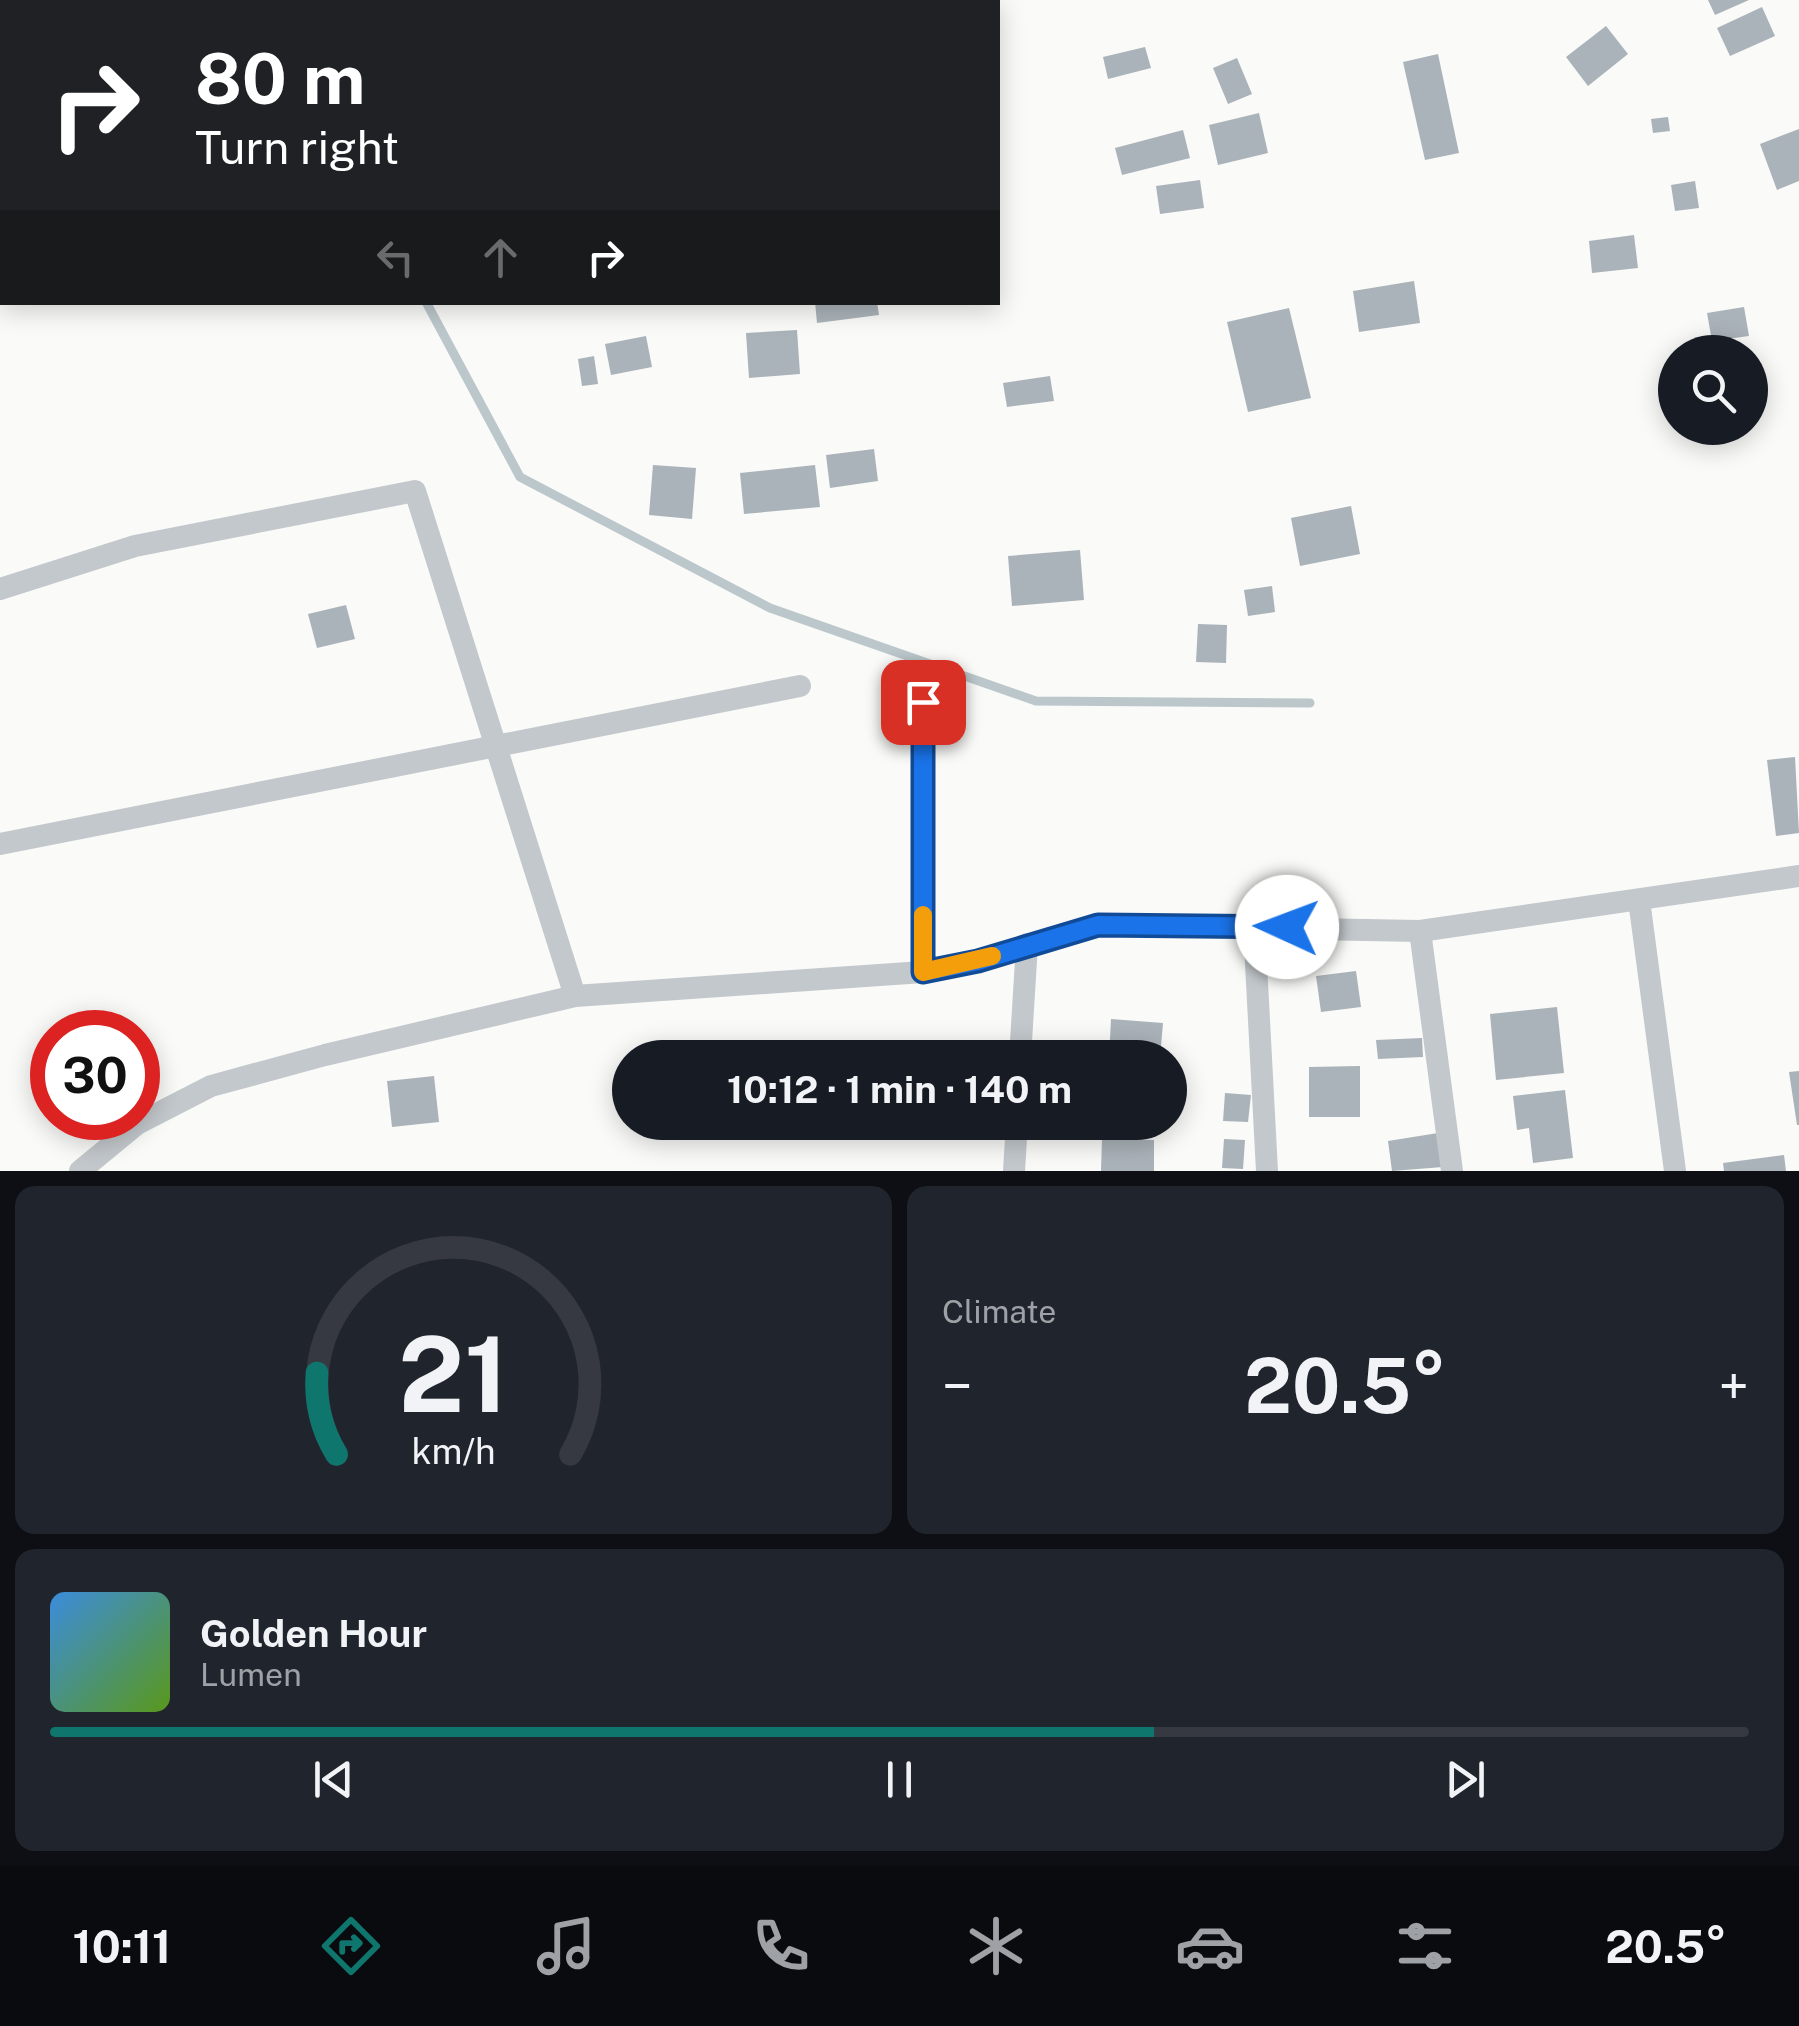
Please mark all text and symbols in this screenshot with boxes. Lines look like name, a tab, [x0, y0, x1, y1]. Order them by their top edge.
text: 80 m	[195, 37, 365, 120]
icon: right	[30, 40, 160, 170]
text: Turn right	[195, 121, 399, 174]
icon: left	[368, 230, 423, 285]
icon: ahead	[473, 230, 528, 285]
icon: right	[578, 230, 633, 285]
map controls	[1658, 335, 1768, 445]
button: search	[1658, 335, 1768, 445]
pin	[881, 660, 966, 745]
icon: arrive	[896, 675, 951, 730]
position arrow	[1235, 875, 1339, 979]
speed limit sign: 30	[30, 1010, 160, 1140]
text: 10:12 · 1 min · 140 m	[727, 1067, 1072, 1112]
text: Climate	[942, 1293, 1056, 1330]
text: 21	[398, 1313, 509, 1435]
text: 20.5°	[1244, 1342, 1447, 1430]
text: −	[942, 1354, 973, 1418]
text: +	[1718, 1354, 1749, 1418]
text: km/h	[411, 1430, 496, 1472]
text: Golden Hour	[200, 1611, 427, 1656]
text: Lumen	[200, 1656, 302, 1693]
icon: previous	[306, 1752, 361, 1807]
icon: pause	[872, 1752, 927, 1807]
icon: next	[1438, 1752, 1493, 1807]
icon: directions	[316, 1911, 386, 1981]
icon: music	[531, 1911, 601, 1981]
icon: phone	[746, 1911, 816, 1981]
icon: climate	[961, 1911, 1031, 1981]
icon: car	[1175, 1911, 1245, 1981]
icon: filters	[1390, 1911, 1460, 1981]
text: 10:11	[72, 1920, 171, 1973]
text: 20.5°	[1605, 1920, 1727, 1973]

